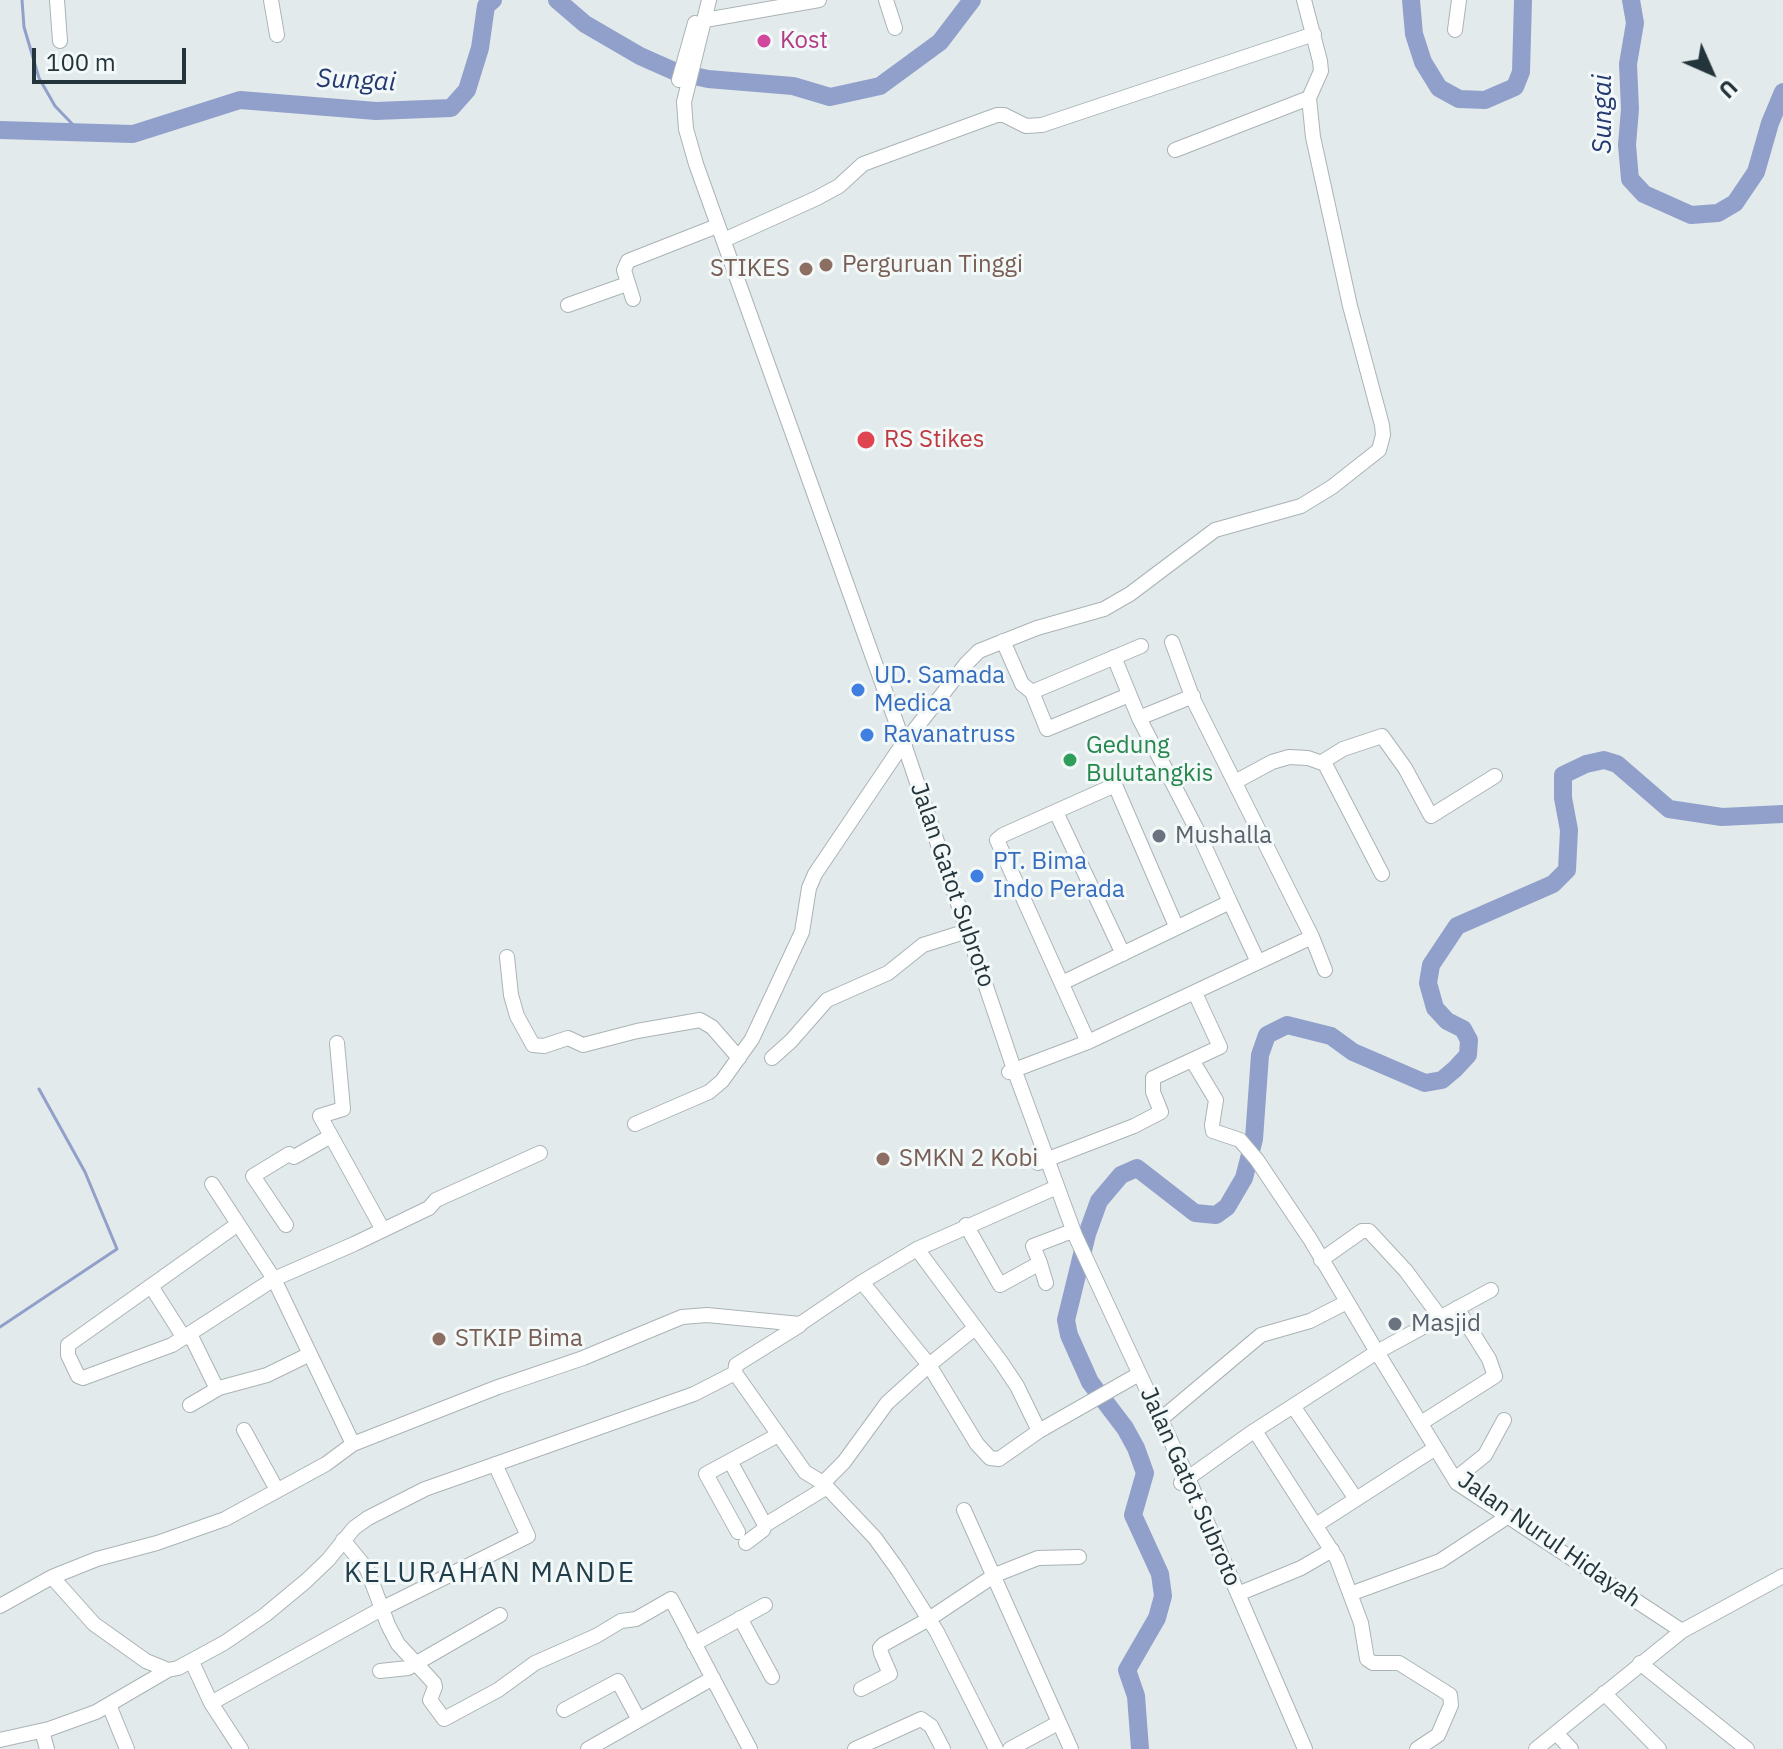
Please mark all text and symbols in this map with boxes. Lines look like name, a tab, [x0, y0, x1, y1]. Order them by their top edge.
place label: Kost	[780, 27, 828, 55]
scale bar	[36, 32, 190, 82]
marker: Kost	[755, 32, 773, 50]
north arrow	[1671, 32, 1751, 112]
text: 100 m	[46, 46, 116, 78]
water label: Sungai	[315, 63, 397, 99]
water label: Sungai	[1587, 74, 1619, 154]
text: U	[1713, 74, 1744, 105]
place label: Perguruan Tinggi	[842, 251, 1023, 279]
place label: STIKES	[710, 255, 790, 283]
marker: Perguruan Tinggi	[817, 256, 835, 274]
marker: STIKES	[797, 260, 815, 278]
place label: RS Stikes	[884, 426, 984, 454]
marker: RS Stikes	[855, 429, 877, 451]
place label: UD. Samada Medica	[874, 662, 1005, 718]
marker: UD. Samada Medica	[849, 681, 867, 699]
place label: Ravanatruss	[883, 721, 1016, 749]
marker: Ravanatruss	[858, 726, 876, 744]
place label: Gedung Bulutangkis	[1086, 732, 1213, 788]
marker: Gedung Bulutangkis	[1061, 751, 1079, 769]
street label: Jalan Gatot Subroto	[903, 779, 1001, 991]
place label: Mushalla	[1175, 822, 1272, 850]
marker: Mushalla	[1150, 827, 1168, 845]
place label: PT. Bima Indo Perada	[993, 848, 1125, 904]
marker: PT. Bima Indo Perada	[968, 867, 986, 885]
place label: SMKN 2 Kobi	[899, 1145, 1038, 1173]
marker: SMKN 2 Kobi	[874, 1150, 892, 1168]
place label: Masjid	[1411, 1310, 1481, 1338]
marker: Masjid	[1386, 1315, 1404, 1333]
place label: STKIP Bima	[455, 1325, 583, 1353]
marker: STKIP Bima	[430, 1330, 448, 1348]
street label: Jalan Gatot Subroto	[1133, 1383, 1247, 1591]
street label: Jalan Nurul Hidayah	[1452, 1466, 1646, 1614]
district label: KELURAHAN MANDE	[344, 1557, 636, 1591]

